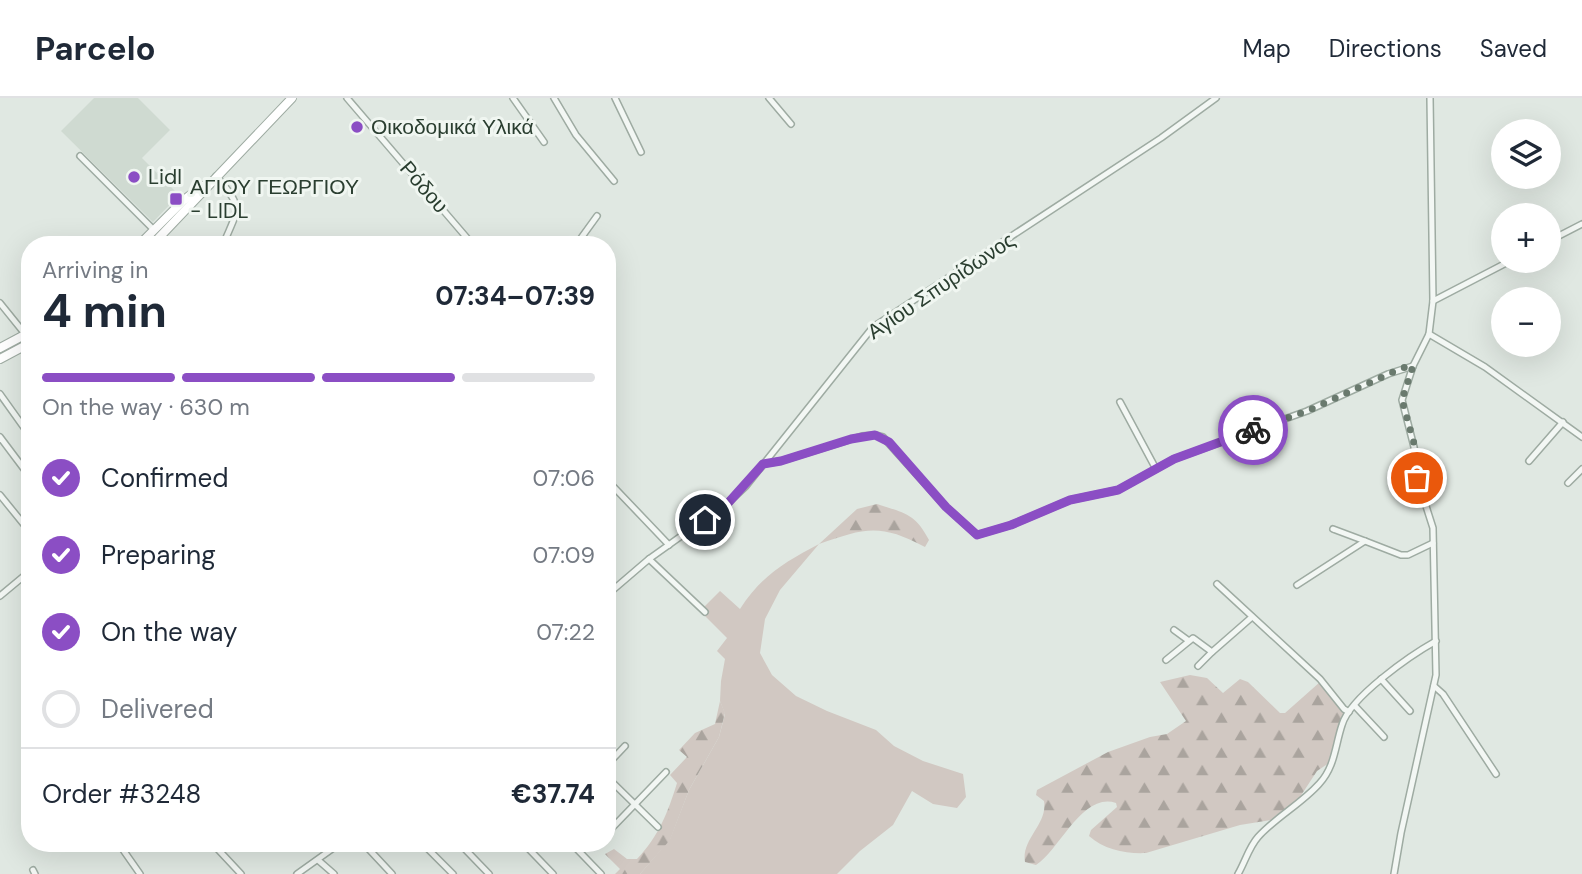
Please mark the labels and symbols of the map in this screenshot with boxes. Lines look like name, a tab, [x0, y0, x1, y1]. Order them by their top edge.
place label: Οικοδομικά Υλικά	[371, 113, 534, 141]
marker: Οικοδομικά Υλικά	[349, 119, 365, 135]
street label: Ρόδου	[394, 155, 454, 219]
place label: Lidl	[148, 163, 182, 191]
marker: Lidl	[126, 169, 142, 185]
place label: ΑΓΙΟΥ ΓΕΩΡΓΙΟΥ - LIDL	[190, 173, 359, 225]
marker: ΑΓΙΟΥ ΓΕΩΡΓΙΟΥ - LIDL	[168, 191, 184, 207]
street label: Αγίου Σπυρίδωνος	[862, 226, 1020, 346]
courier	[1218, 395, 1288, 465]
pin	[1387, 448, 1447, 508]
pin	[675, 490, 735, 550]

